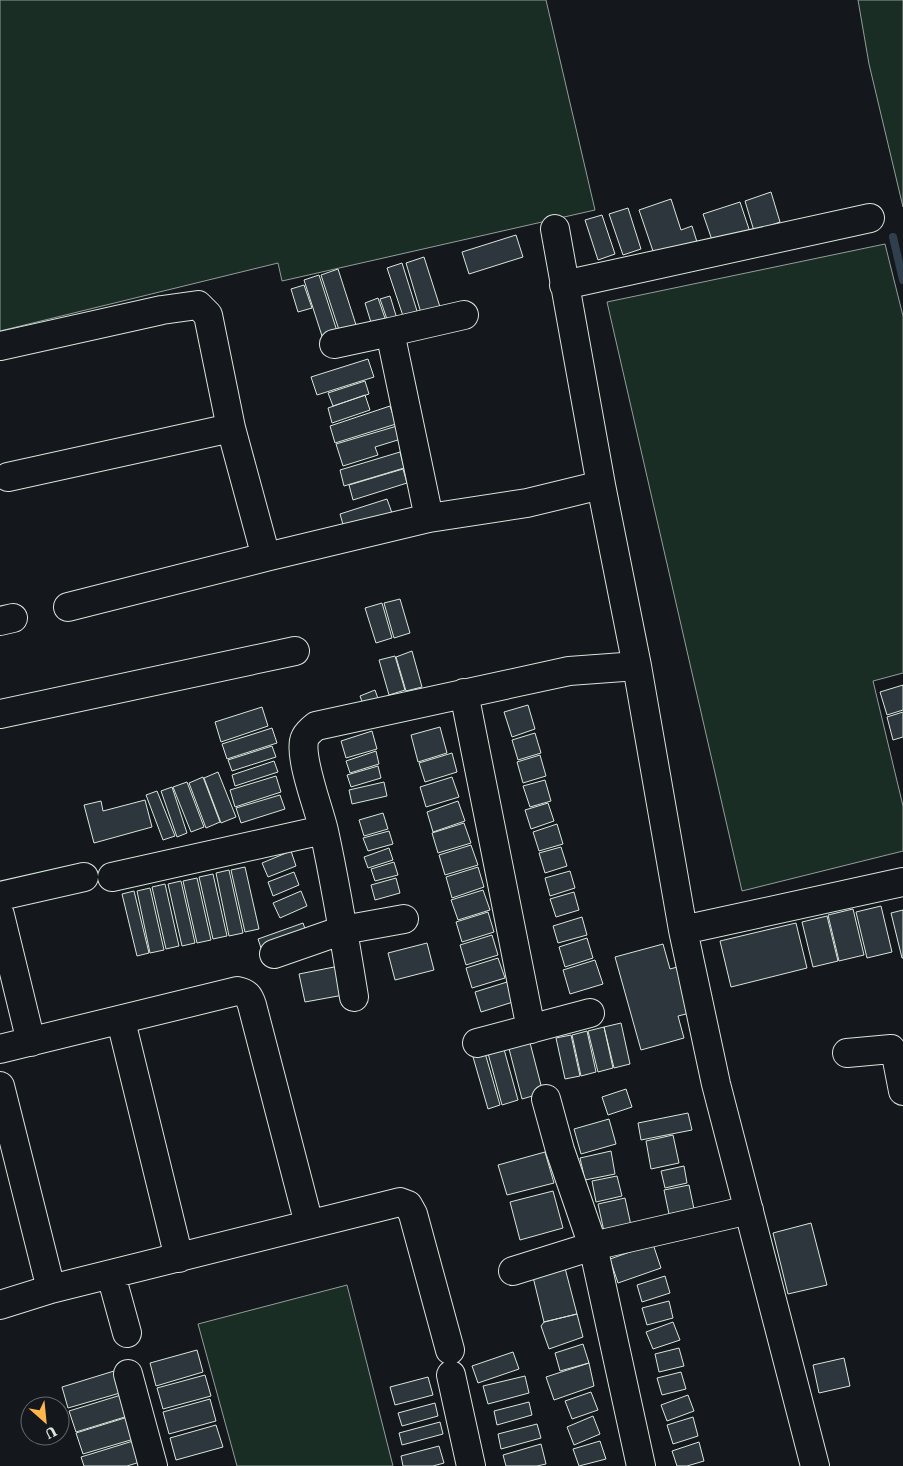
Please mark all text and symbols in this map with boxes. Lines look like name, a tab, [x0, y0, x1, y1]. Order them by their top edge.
north arrow	[20, 1396, 70, 1446]
text: U	[42, 1423, 59, 1442]

